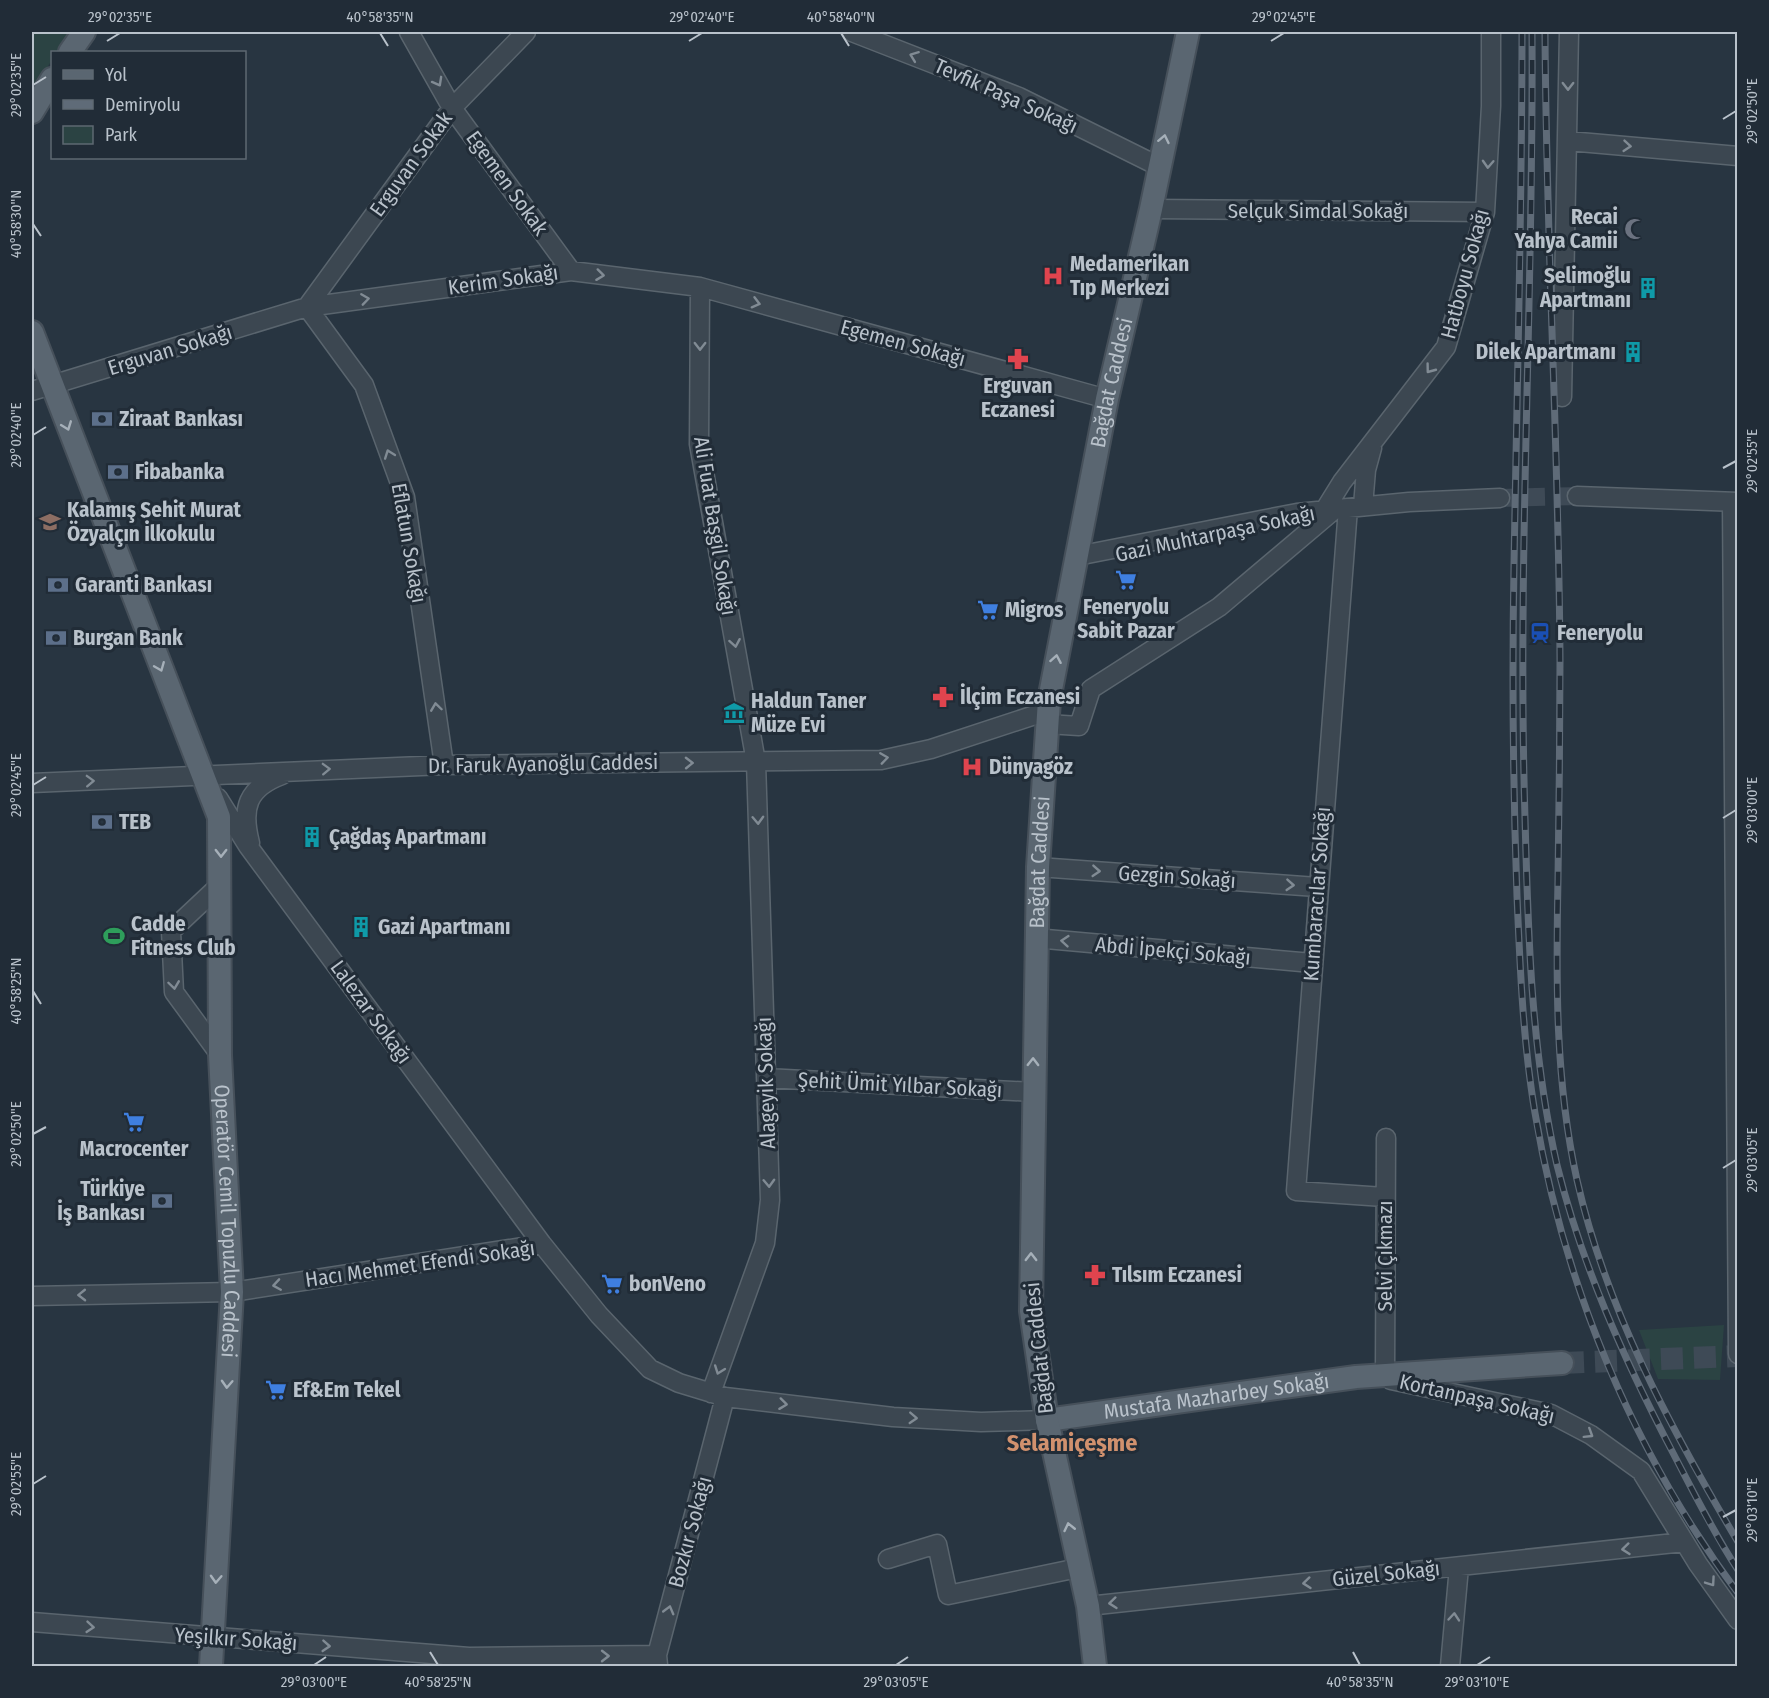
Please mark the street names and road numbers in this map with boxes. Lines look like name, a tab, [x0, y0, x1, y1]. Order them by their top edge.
street label: Tevfik Paşa Sokağı	[930, 53, 1082, 139]
street label: Erguvan Sokak	[364, 106, 458, 222]
street label: Egemen Sokak	[460, 126, 554, 241]
street label: Selçuk Simdal Sokağı	[1228, 198, 1408, 224]
street label: Hatboyu Sokağı	[1435, 206, 1495, 342]
street label: Kerim Sokağı	[446, 259, 560, 301]
street label: Egemen Sokağı	[838, 314, 968, 372]
street label: Bağdat Caddesi	[1085, 315, 1138, 450]
street label: Erguvan Sokağı	[105, 319, 235, 381]
street label: Ali Fuat Başgil Sokağı	[688, 435, 742, 617]
street label: Eflatun Sokağı	[386, 481, 432, 605]
street label: Gazi Muhtarpaşa Sokağı	[1113, 500, 1317, 568]
street label: Dr. Faruk Ayanoğlu Caddesi	[428, 749, 658, 779]
street label: Bağdat Caddesi	[1024, 795, 1056, 929]
street label: Kumbaracılar Sokağı	[1298, 806, 1336, 982]
street label: Gezgin Sokağı	[1117, 860, 1237, 894]
street label: Abdi İpekçi Sokağı	[1094, 931, 1252, 971]
street label: Lalezar Sokağı	[325, 955, 417, 1069]
street label: Alageyik Sokağı	[751, 1017, 781, 1149]
street label: Şehit Ümit Yılbar Sokağı	[797, 1067, 1003, 1103]
street label: Operatör Cemil Topuzlu Caddesi	[209, 1084, 245, 1358]
street label: Selvi Çıkmazı	[1372, 1200, 1398, 1312]
street label: Hacı Mehmet Efendi Sokağı	[303, 1235, 537, 1293]
street label: Bağdat Caddesi	[1019, 1281, 1059, 1415]
street label: Mustafa Mazharbey Sokağı	[1102, 1368, 1331, 1425]
street label: Kortanpaşa Sokağı	[1397, 1368, 1557, 1430]
street label: Bozkır Sokağı	[663, 1473, 717, 1591]
street label: Güzel Sokağı	[1331, 1555, 1441, 1593]
street label: Yeşilkır Sokağı	[174, 1622, 298, 1656]

